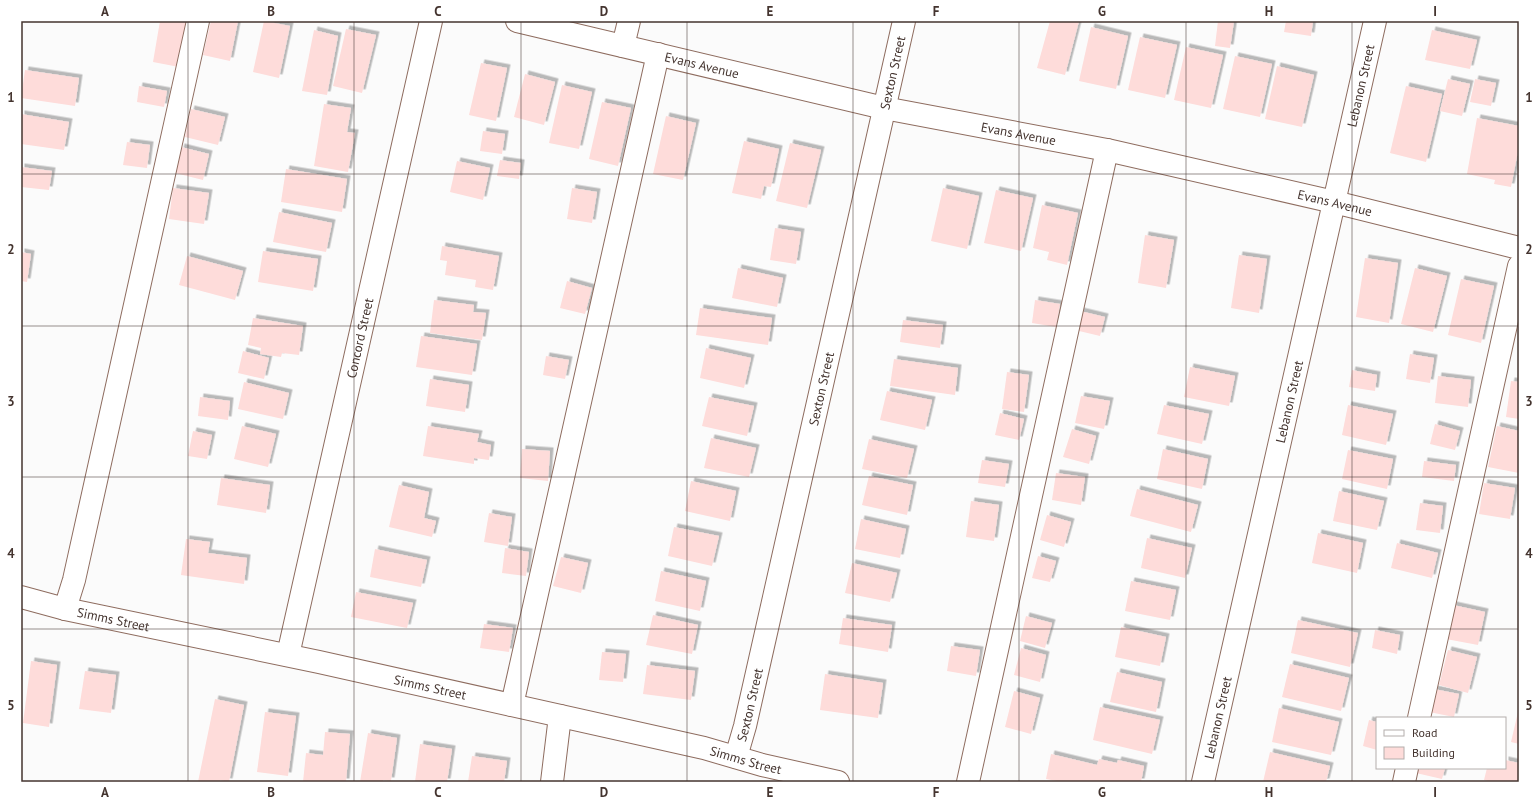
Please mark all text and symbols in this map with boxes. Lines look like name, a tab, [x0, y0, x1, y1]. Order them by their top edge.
text: A	[101, 3, 109, 20]
text: B	[267, 3, 275, 20]
text: C	[434, 3, 442, 20]
text: D	[600, 3, 608, 20]
text: E	[767, 3, 774, 20]
text: F	[933, 3, 940, 20]
text: G	[1098, 3, 1106, 20]
text: H	[1265, 3, 1273, 20]
text: I	[1433, 3, 1437, 20]
street label: Sexton Street	[876, 34, 910, 111]
street label: Lebanon Street	[1343, 42, 1379, 129]
street label: Evans Avenue	[663, 48, 741, 82]
text: 1	[7, 89, 15, 106]
text: 1	[1525, 89, 1533, 106]
street label: Evans Avenue	[979, 118, 1057, 149]
street label: Evans Avenue	[1296, 186, 1374, 220]
text: 2	[7, 241, 15, 258]
text: 2	[1525, 241, 1533, 258]
street label: Concord Street	[343, 296, 377, 380]
street label: Sexton Street	[805, 350, 838, 427]
street label: Lebanon Street	[1272, 358, 1307, 445]
text: 3	[7, 393, 15, 410]
text: 3	[1525, 393, 1533, 410]
text: 4	[7, 545, 15, 562]
text: 4	[1525, 545, 1533, 562]
street label: Simms Street	[75, 604, 152, 636]
street label: Sexton Street	[733, 666, 767, 744]
street label: Simms Street	[392, 671, 468, 704]
street label: Lebanon Street	[1200, 674, 1236, 761]
text: 5	[7, 697, 15, 714]
text: 5	[1525, 697, 1533, 714]
legend	[1376, 717, 1506, 769]
text: Road	[1412, 725, 1437, 740]
street label: Simms Street	[708, 742, 784, 778]
text: Building	[1412, 745, 1455, 760]
text: A	[101, 784, 109, 801]
text: B	[267, 784, 275, 801]
text: C	[434, 784, 442, 801]
text: D	[600, 784, 608, 801]
text: E	[767, 784, 774, 801]
text: F	[933, 784, 940, 801]
text: G	[1098, 784, 1106, 801]
text: H	[1265, 784, 1273, 801]
text: I	[1433, 784, 1437, 801]

